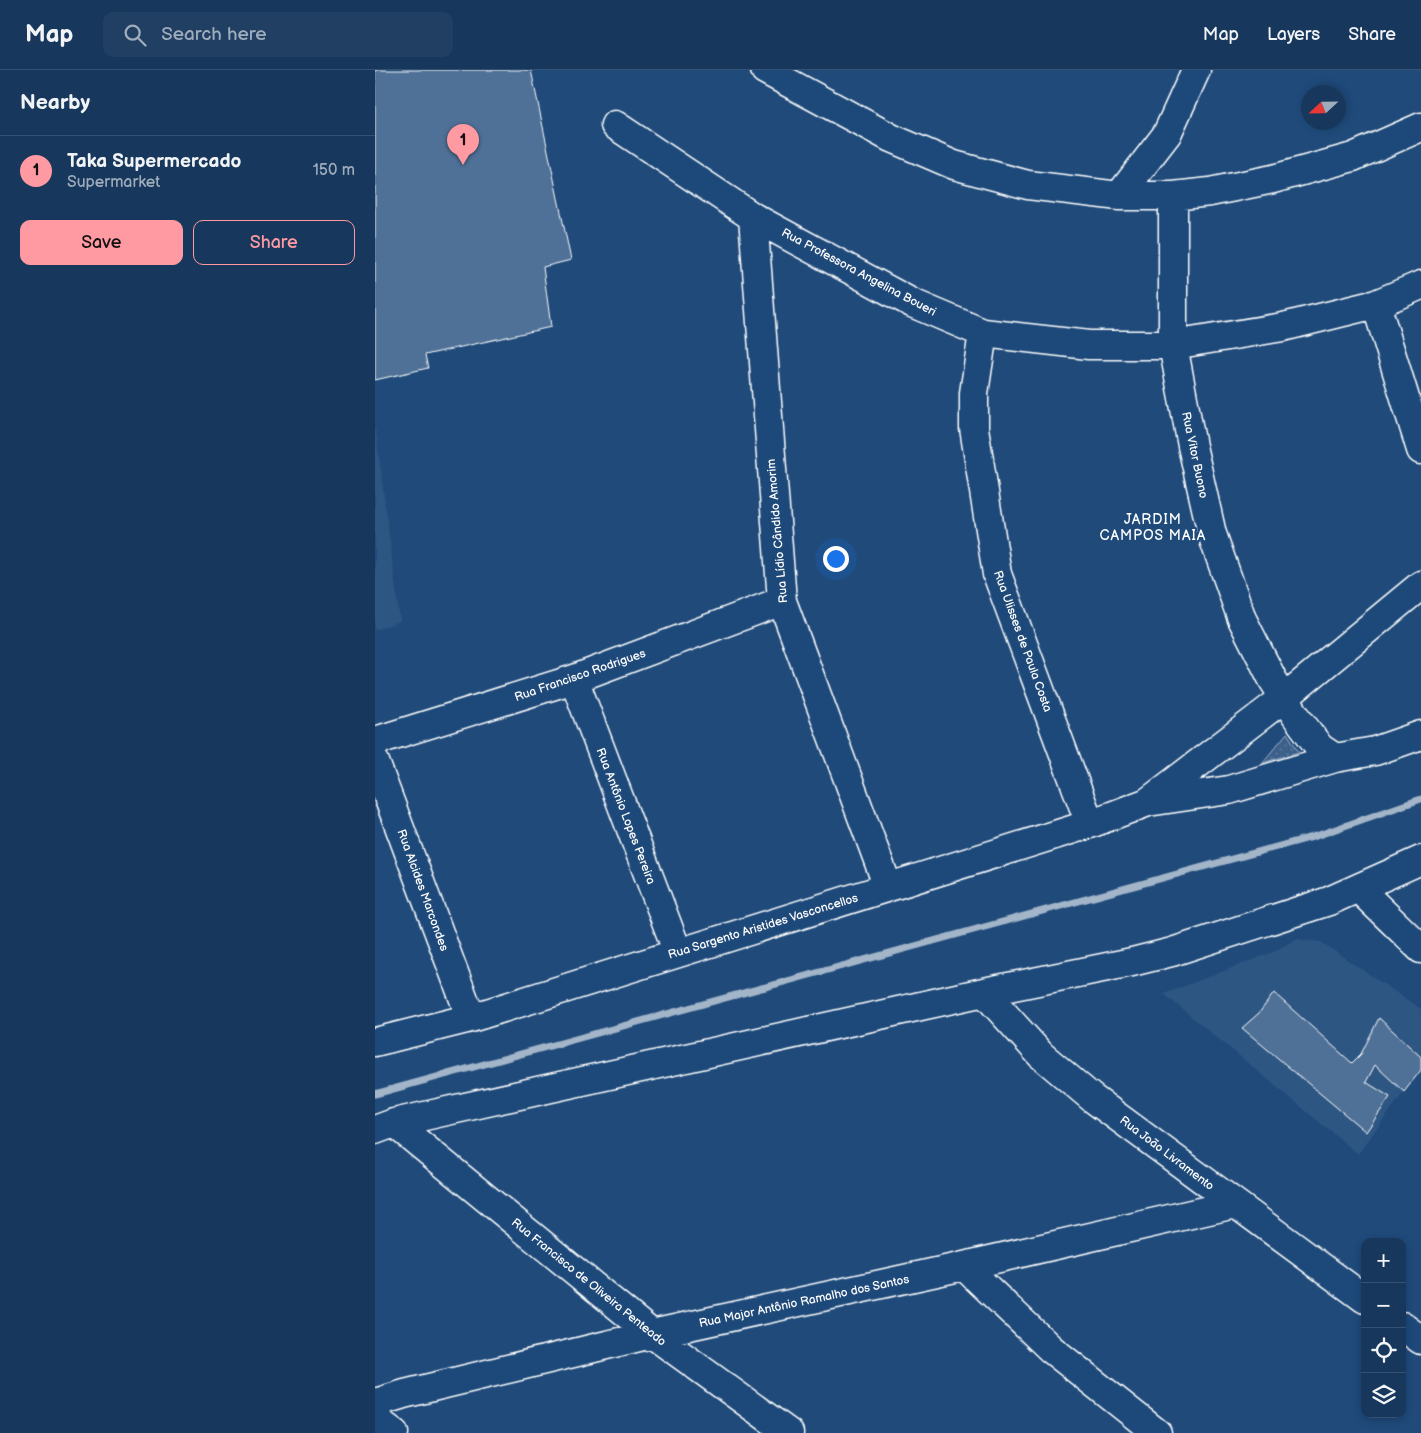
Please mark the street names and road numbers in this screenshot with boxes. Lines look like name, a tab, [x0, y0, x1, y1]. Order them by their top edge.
street label: Rua Professora Angelina Boueri	[779, 225, 939, 320]
street label: Rua Vitor Buono	[1178, 410, 1211, 500]
street label: Rua Lídio Cândido Amorim	[764, 458, 791, 604]
street label: Rua Ulisses de Paula Costa	[990, 568, 1055, 714]
street label: Rua Francisco Rodrigues	[513, 646, 648, 705]
street label: Rua Antônio Lopes Pereira	[593, 746, 659, 887]
street label: Rua Alcides Marcondes	[393, 827, 452, 953]
street label: Rua Sargento Aristides Vasconcellos	[666, 890, 860, 963]
street label: Rua João Livramento	[1117, 1113, 1217, 1194]
street label: Rua Francisco de Oliveira Penteado	[508, 1215, 669, 1350]
street label: Rua Major Antônio Ramalho dos Santos	[698, 1272, 911, 1331]

